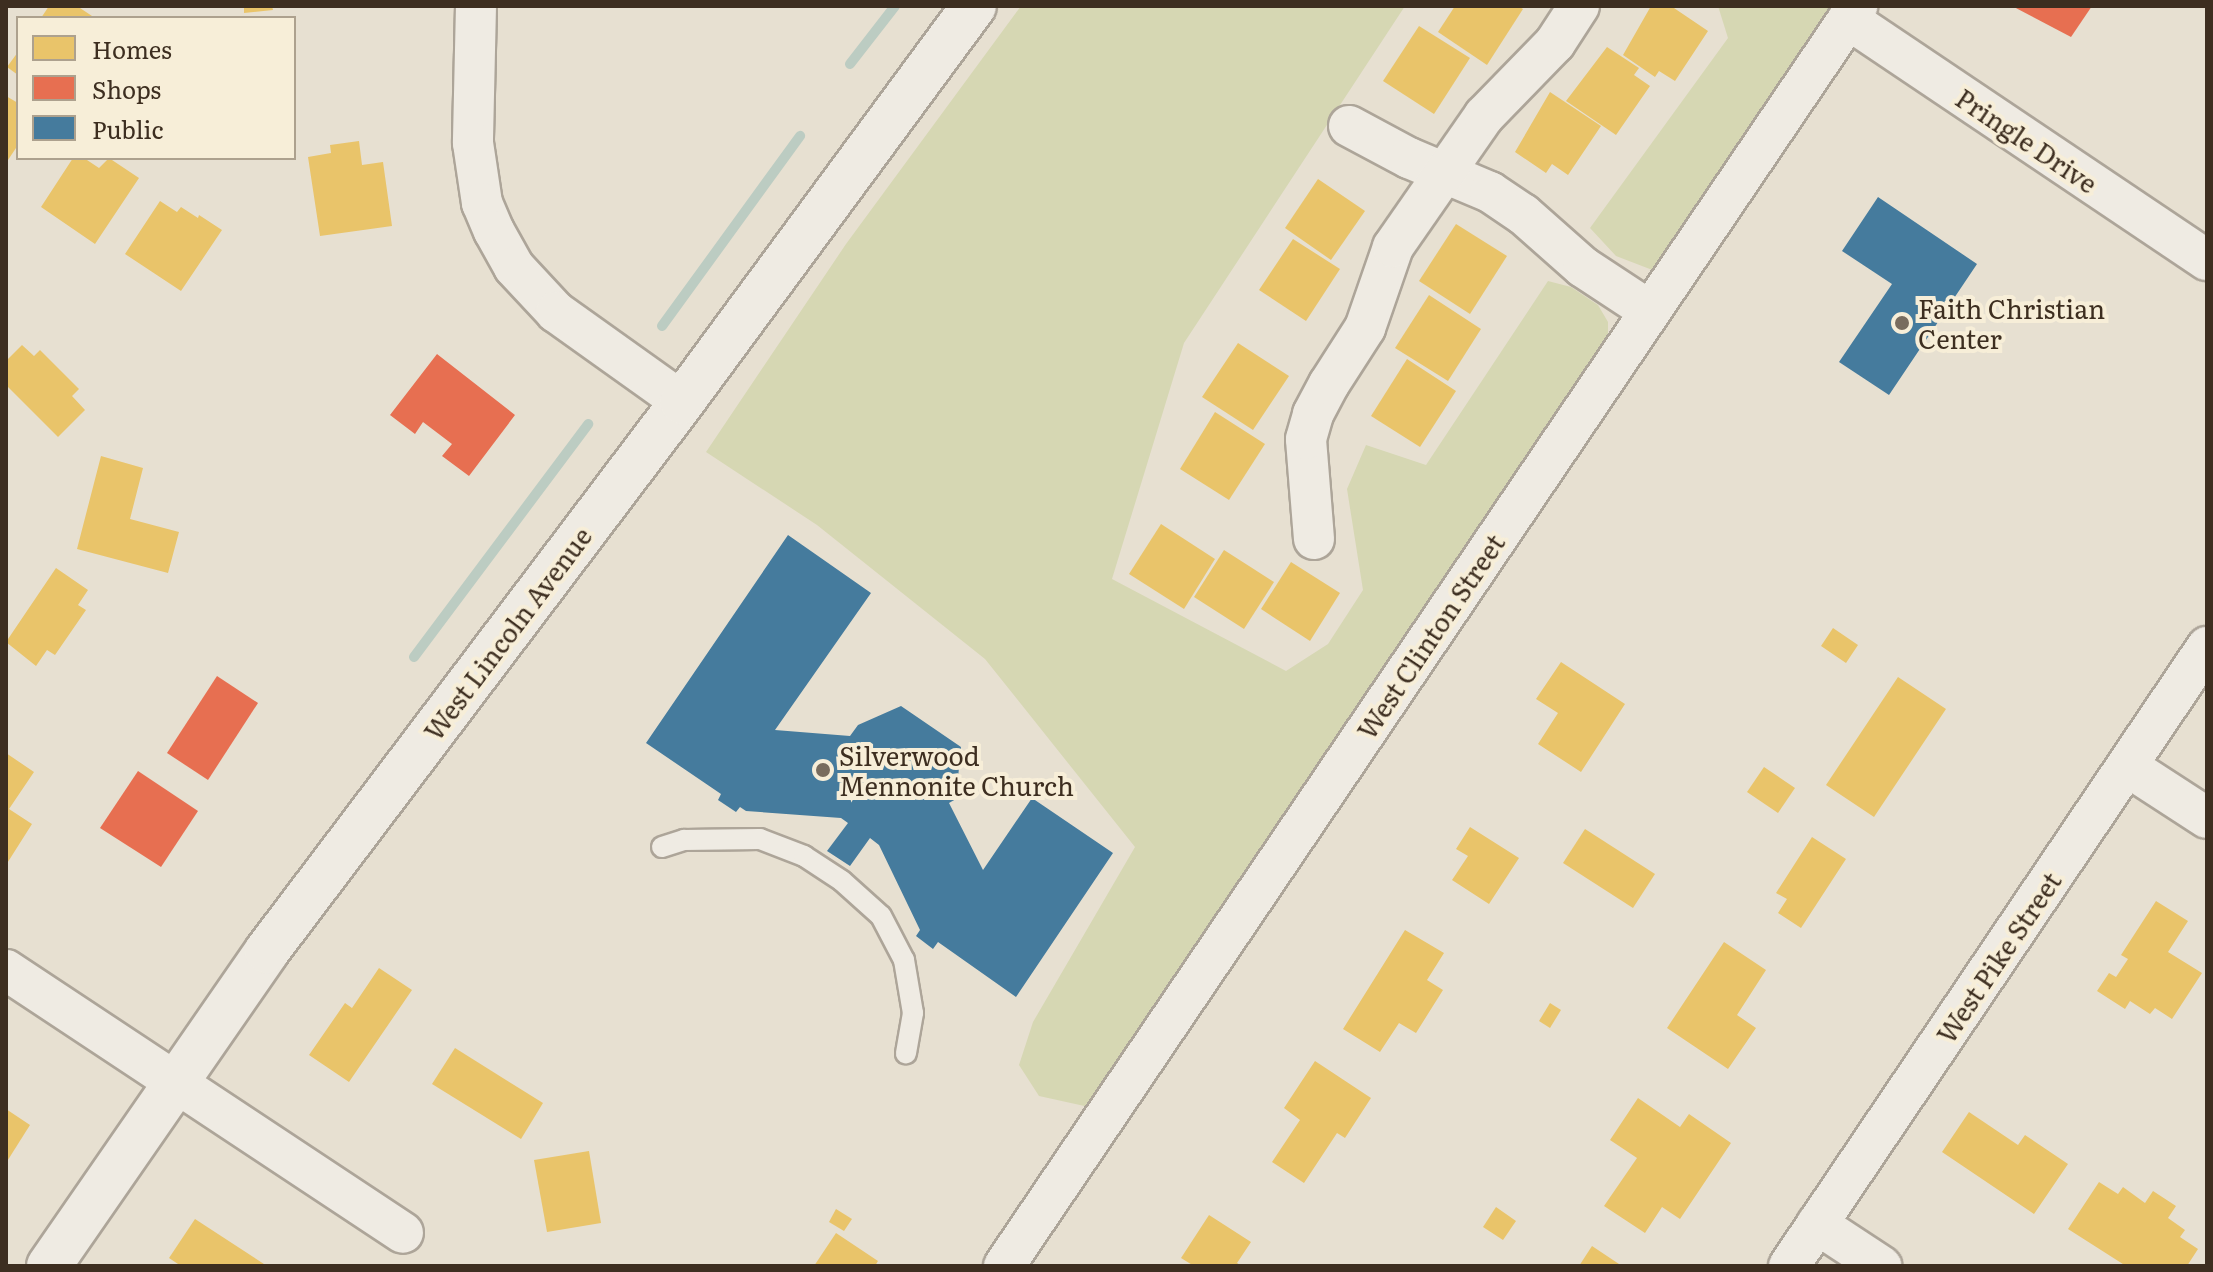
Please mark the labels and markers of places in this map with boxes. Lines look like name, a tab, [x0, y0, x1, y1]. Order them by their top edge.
place label: Faith Christian Center	[1918, 292, 2105, 354]
marker: Faith Christian Center	[1893, 314, 1911, 332]
place label: Silverwood Mennonite Church	[839, 739, 1074, 800]
marker: Silverwood Mennonite Church	[814, 761, 832, 779]

